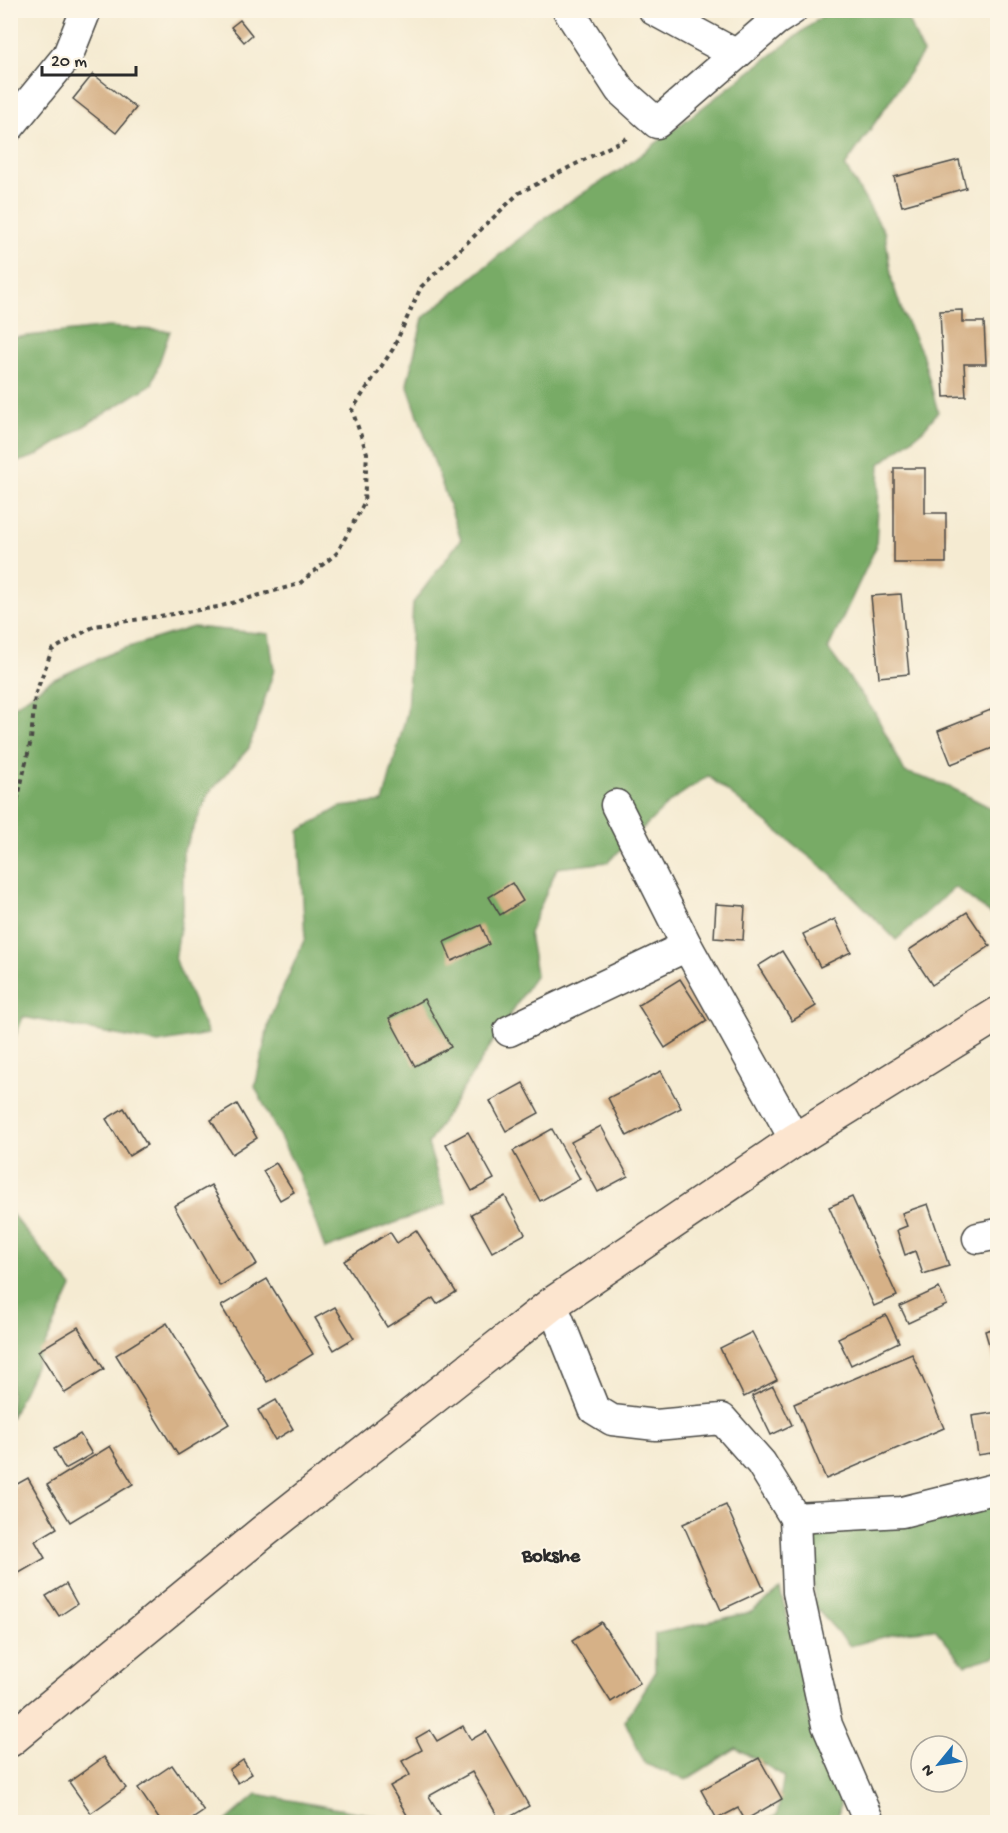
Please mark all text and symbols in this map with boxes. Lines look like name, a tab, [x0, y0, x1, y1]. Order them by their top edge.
scale bar	[42, 39, 136, 77]
text: 20 m	[51, 52, 87, 73]
district label: Bokshe	[521, 1546, 581, 1569]
north arrow	[909, 1734, 969, 1794]
text: N	[918, 1760, 940, 1779]

